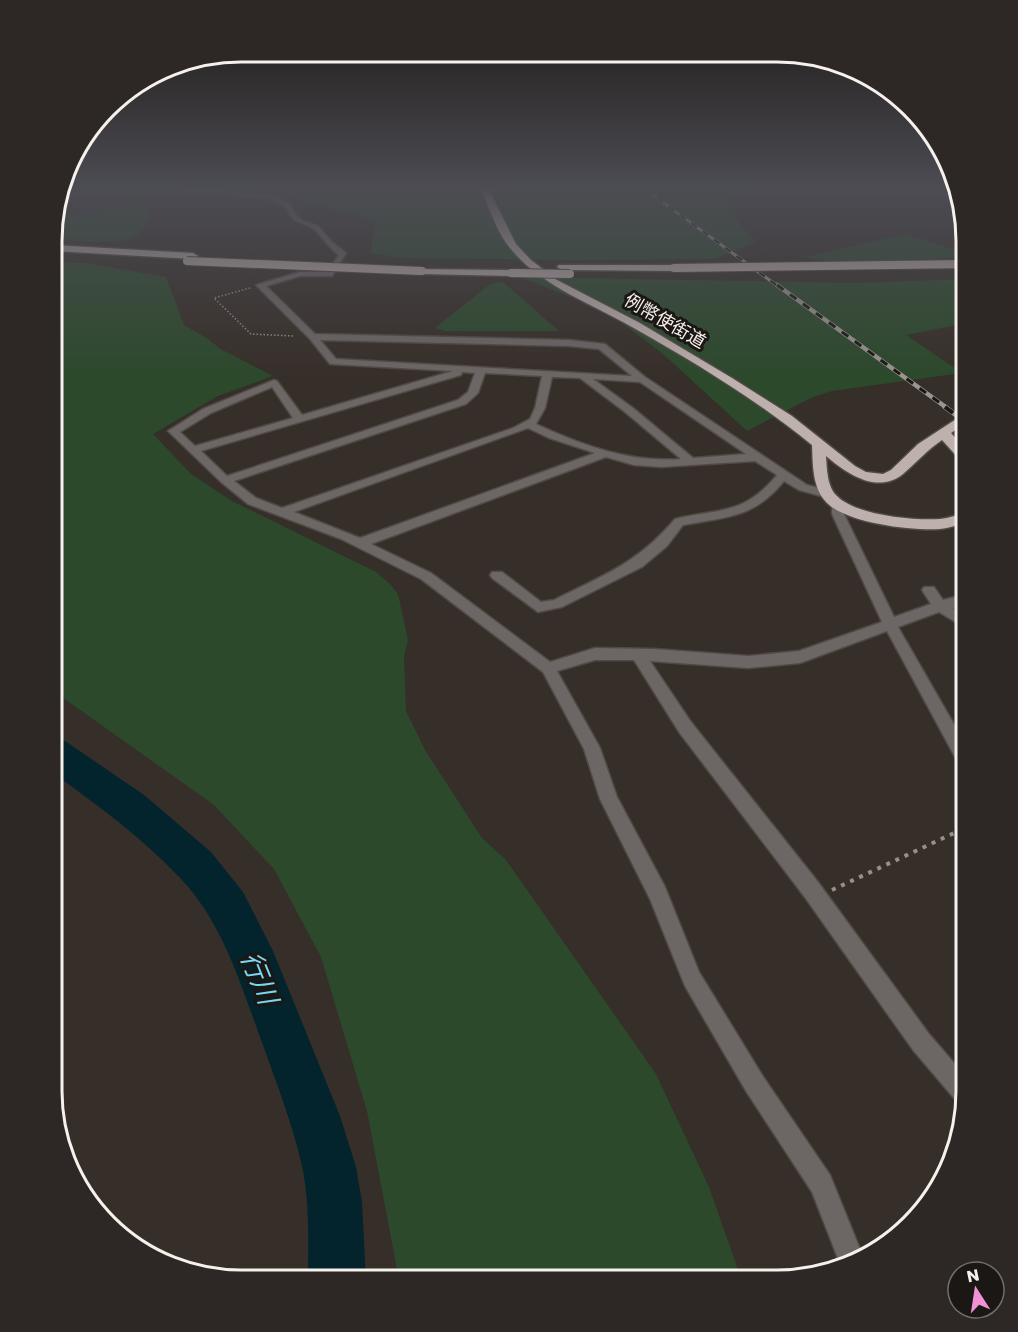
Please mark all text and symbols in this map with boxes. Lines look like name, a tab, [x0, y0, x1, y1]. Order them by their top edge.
street label: 例幣使街道	[620, 287, 710, 354]
water label: 行川	[232, 946, 288, 1013]
north arrow	[946, 1260, 1006, 1320]
text: N	[965, 1263, 981, 1288]

